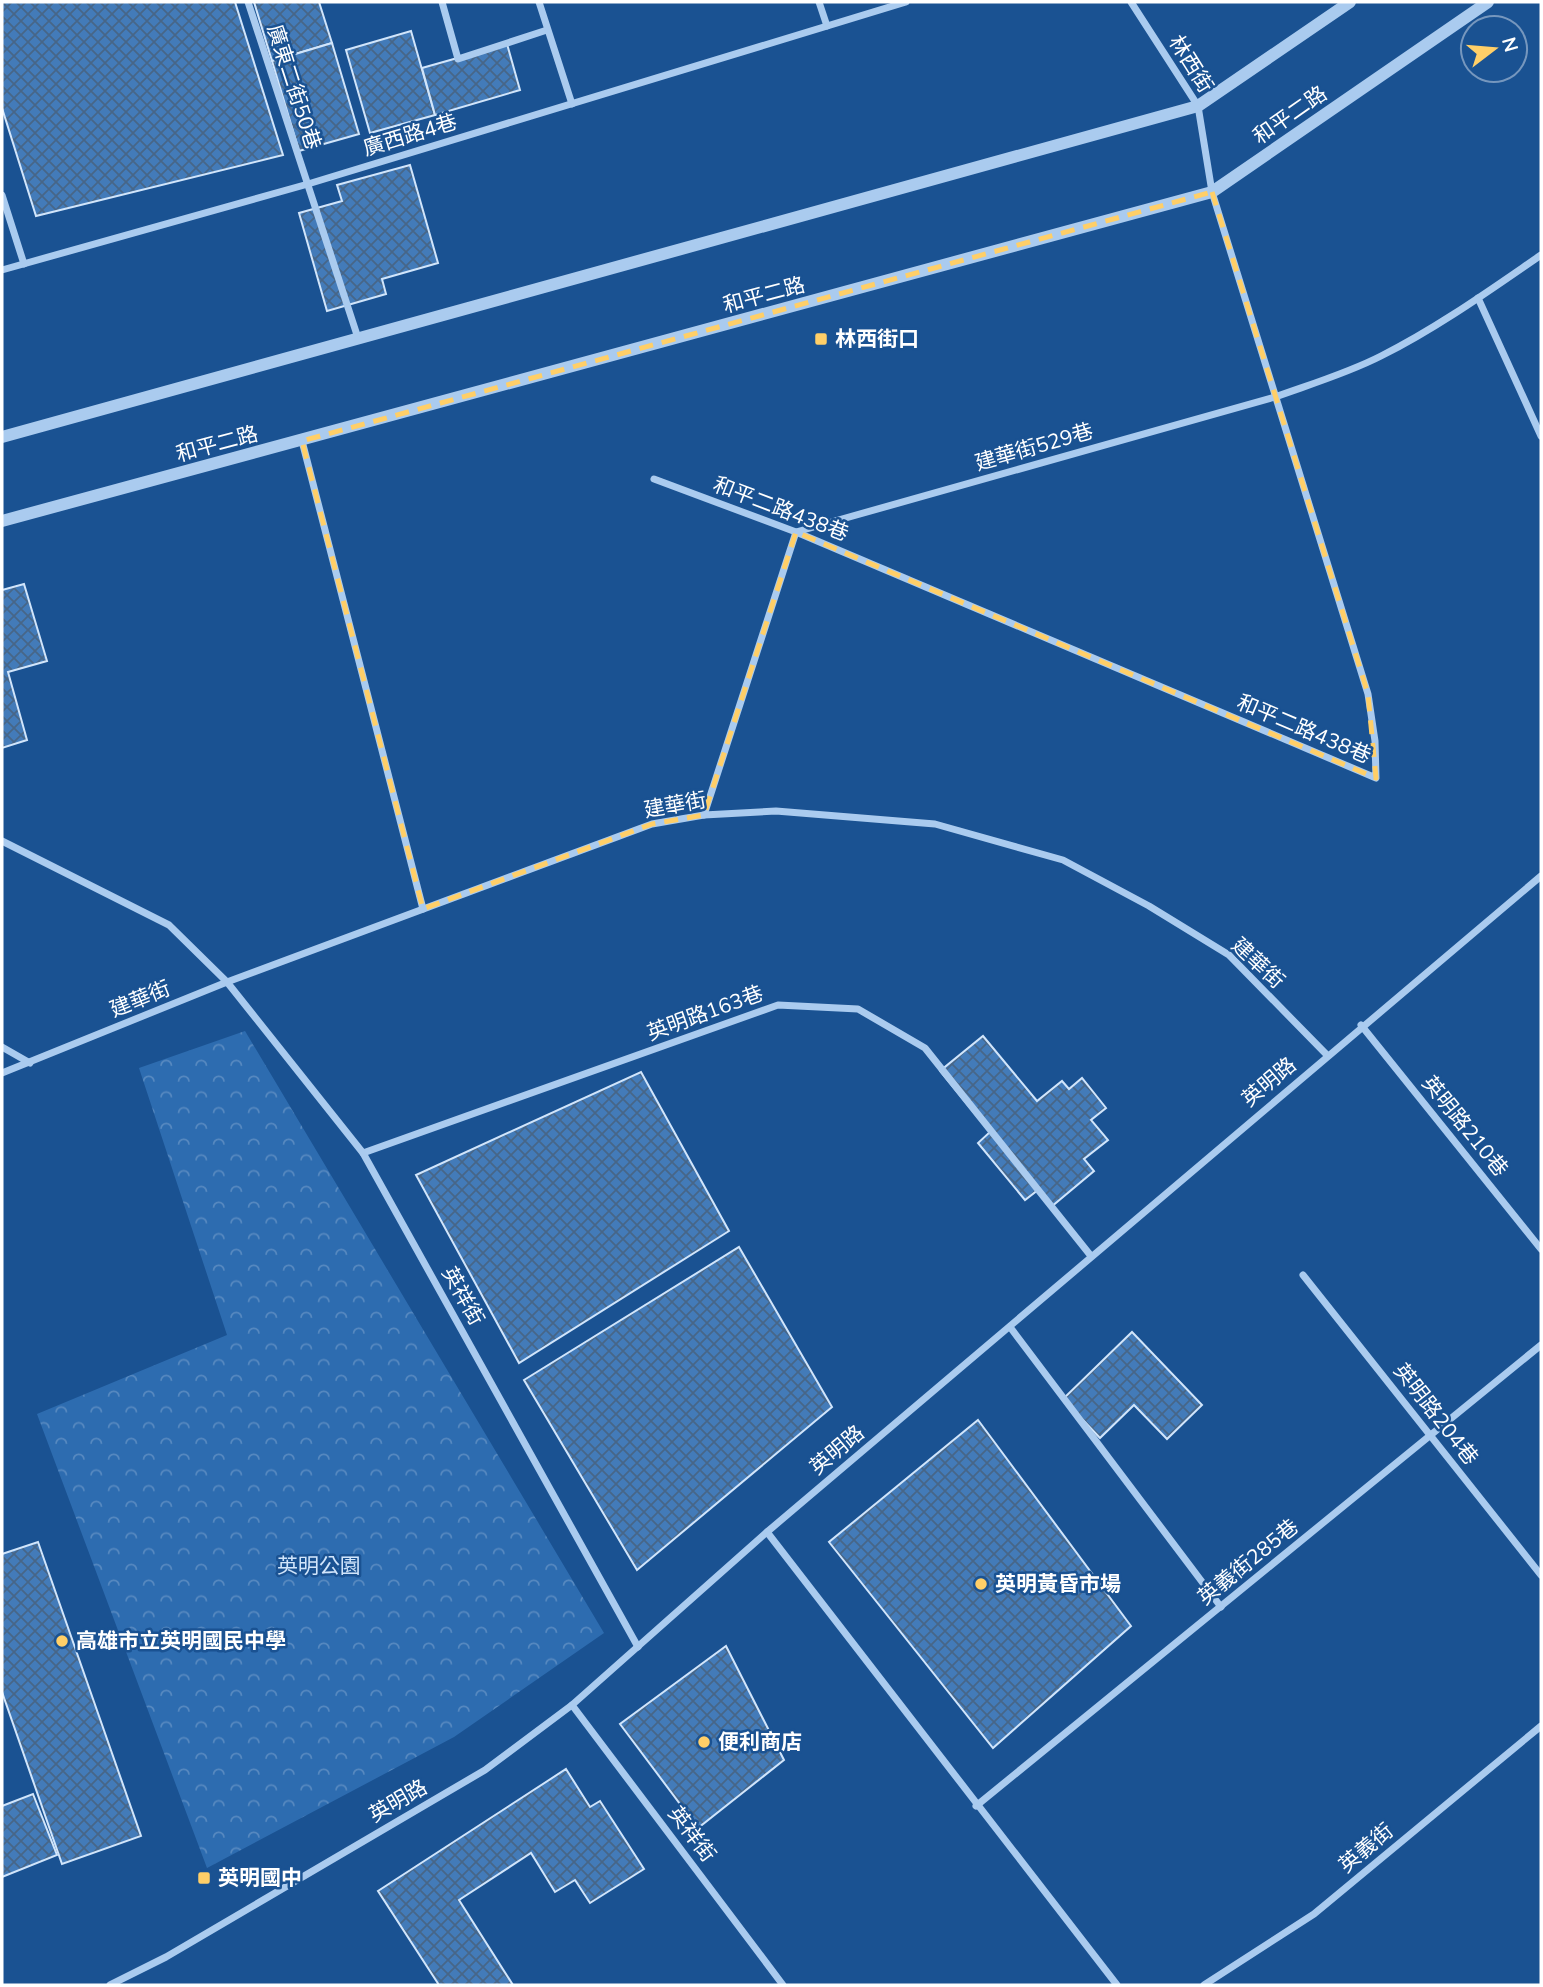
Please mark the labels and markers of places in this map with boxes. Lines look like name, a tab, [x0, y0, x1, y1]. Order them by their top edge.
place label: 林西街口	[835, 325, 919, 353]
marker: 林西街口	[813, 331, 829, 347]
place label: 英明黃昏市場	[995, 1570, 1121, 1598]
marker: 英明黃昏市場	[973, 1576, 989, 1592]
place label: 高雄市立英明國民中學	[76, 1627, 286, 1655]
marker: 高雄市立英明國民中學	[54, 1633, 70, 1649]
place label: 便利商店	[718, 1728, 802, 1756]
marker: 便利商店	[696, 1734, 712, 1750]
place label: 英明國中	[218, 1864, 302, 1892]
marker: 英明國中	[196, 1870, 212, 1886]

